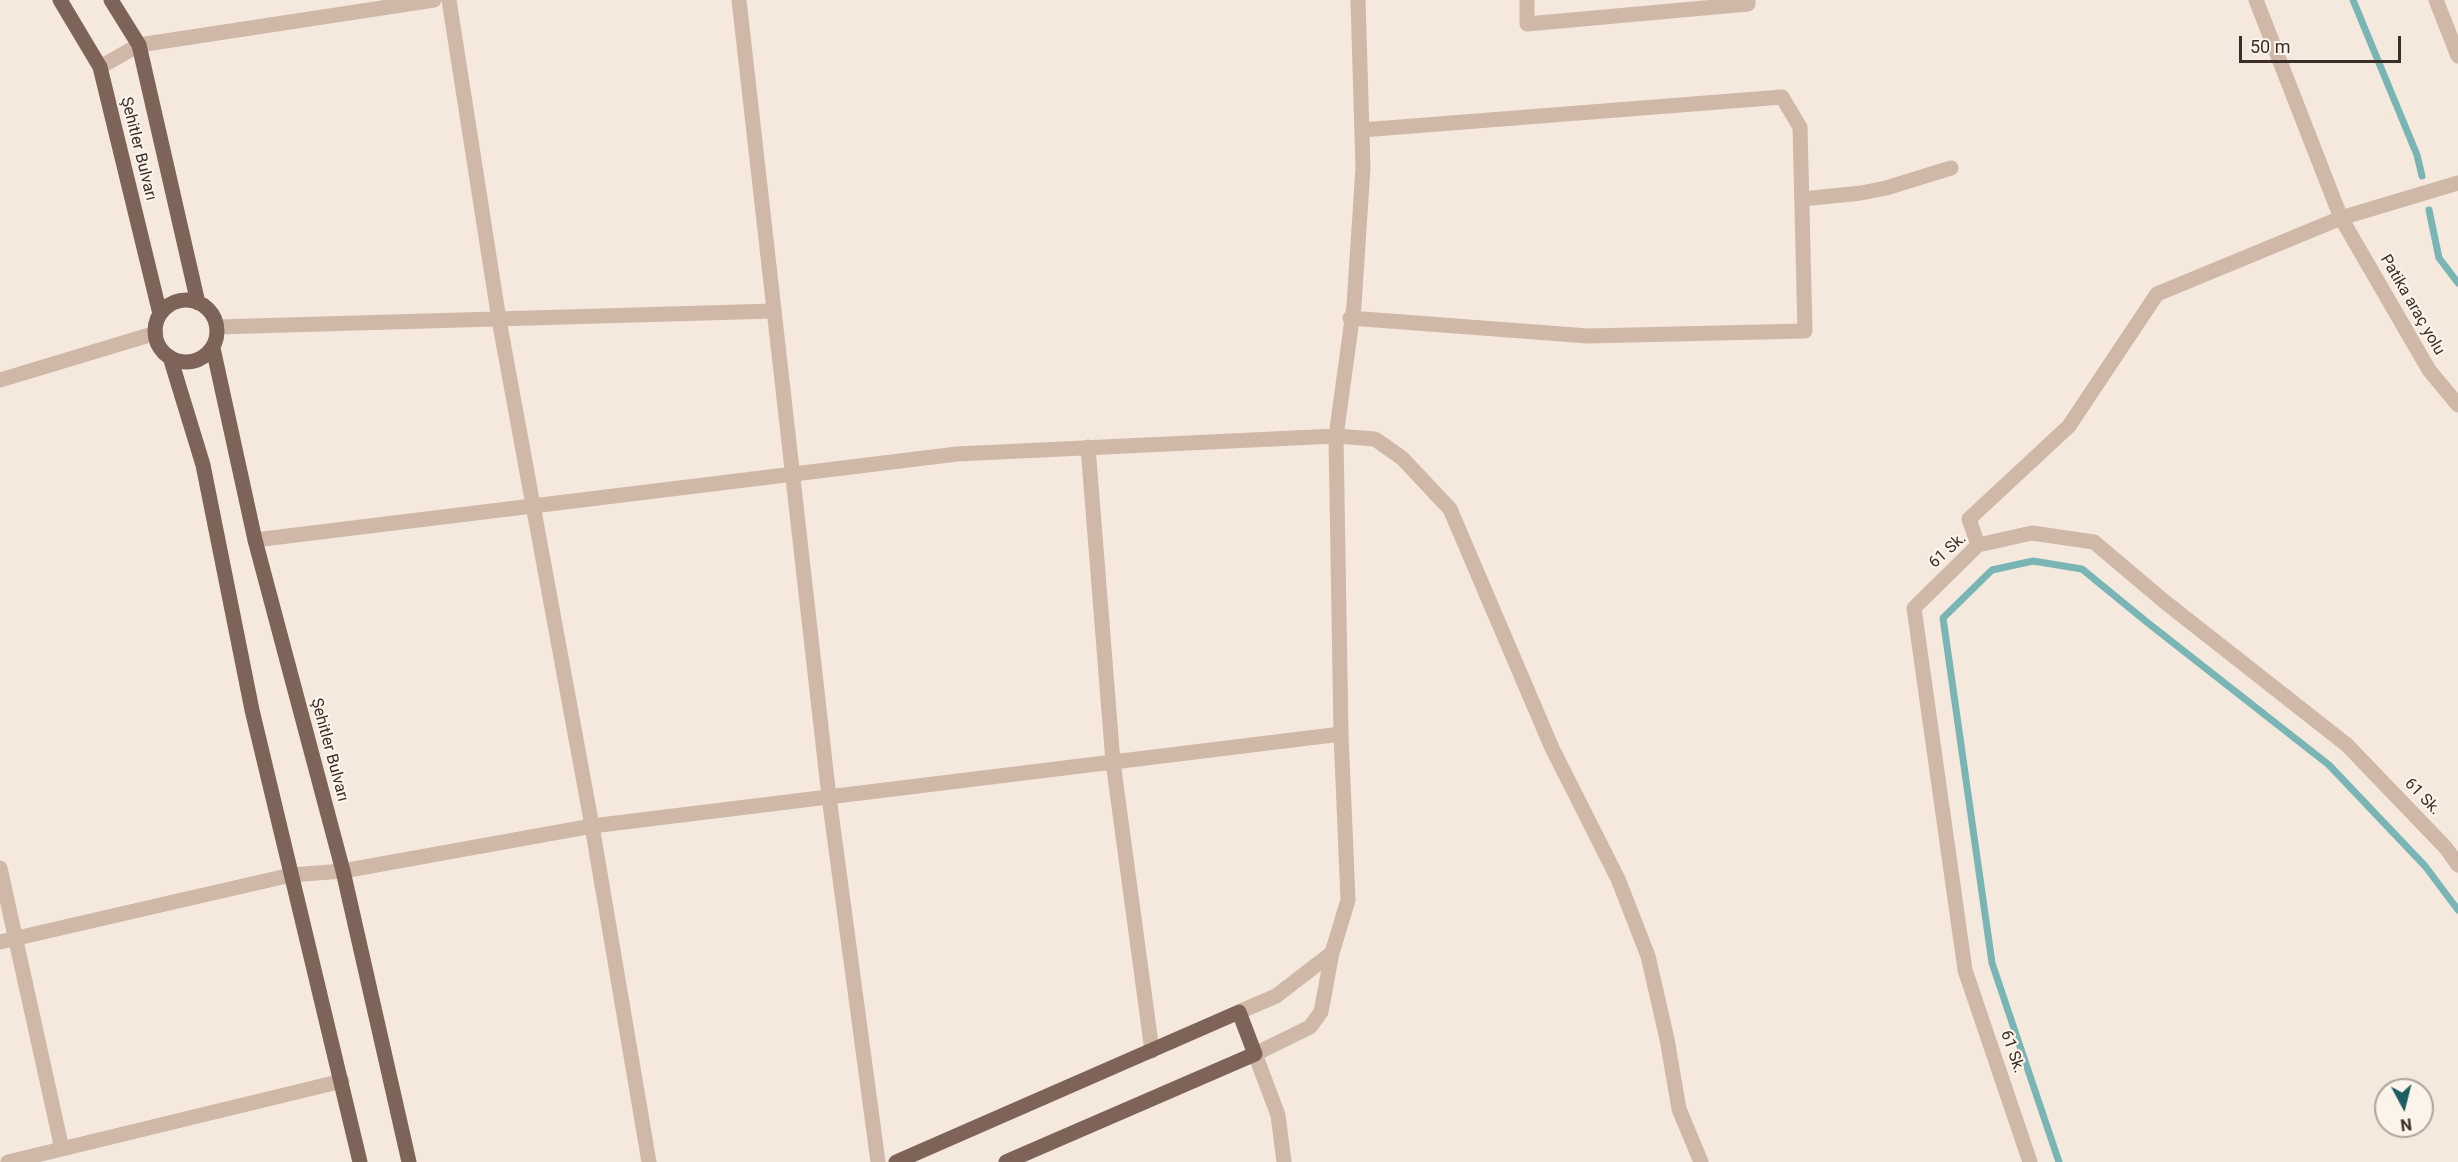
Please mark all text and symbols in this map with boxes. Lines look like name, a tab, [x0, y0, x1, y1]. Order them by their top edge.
scale bar	[2242, 24, 2404, 62]
text: 50 m	[2250, 36, 2290, 57]
street label: Şehitler Bulvarı	[116, 95, 160, 203]
street label: Patika araç yolu	[2375, 251, 2449, 359]
street label: 61 Sk.	[1925, 529, 1971, 573]
street label: Şehitler Bulvarı	[306, 696, 352, 804]
street label: 61 Sk.	[2400, 775, 2444, 819]
street label: 61 Sk.	[1996, 1028, 2028, 1076]
north arrow	[2374, 1078, 2434, 1138]
text: N	[2399, 1114, 2413, 1134]

